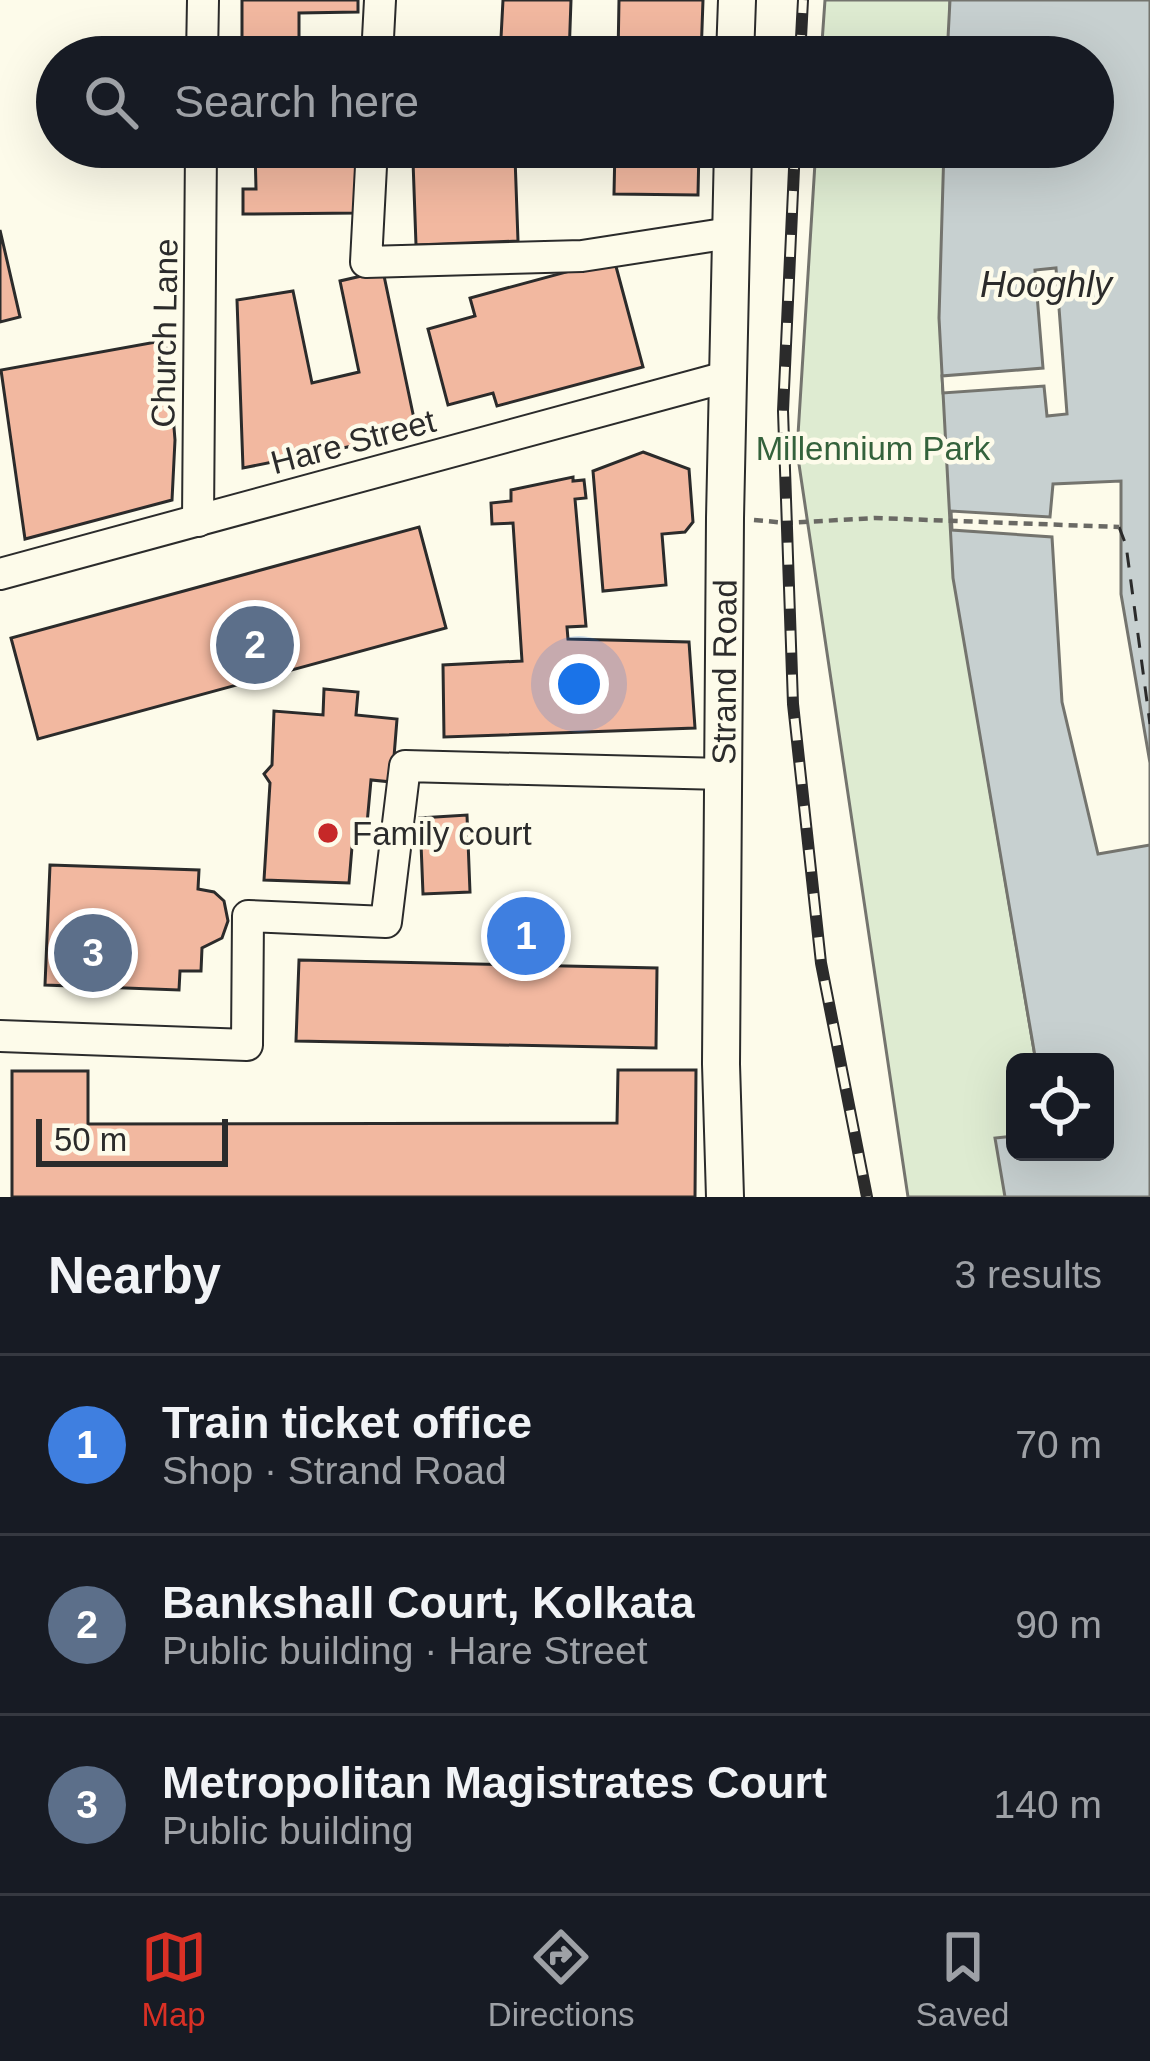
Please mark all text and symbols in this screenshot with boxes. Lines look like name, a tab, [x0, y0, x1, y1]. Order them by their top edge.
search box	[36, 36, 1114, 168]
icon: search	[78, 69, 144, 135]
text: Search here	[174, 76, 419, 127]
street label: Church Lane	[144, 238, 185, 428]
water label: Hooghly	[980, 264, 1114, 305]
street label: Hare Street	[267, 402, 439, 481]
park label: Millennium Park	[756, 430, 991, 467]
street label: Strand Road	[705, 579, 744, 765]
pin: 2	[216, 600, 294, 690]
your location	[549, 654, 609, 714]
place label: Family court	[352, 815, 532, 852]
marker: Family court	[315, 820, 341, 846]
pin: 1	[487, 891, 565, 981]
pin: 3	[54, 908, 132, 998]
map controls	[1006, 1053, 1114, 1161]
button: locate	[1006, 1053, 1114, 1161]
scale bar	[36, 1113, 228, 1166]
text: 50 m	[54, 1121, 127, 1158]
text: Nearby	[48, 1247, 221, 1304]
text: 3 results	[955, 1253, 1102, 1296]
text: Train ticket office	[162, 1397, 532, 1448]
text: 1	[76, 1423, 98, 1466]
text: 70 m	[1015, 1423, 1102, 1466]
text: Shop · Strand Road	[162, 1449, 507, 1492]
text: Bankshall Court, Kolkata	[162, 1577, 695, 1628]
text: 2	[76, 1603, 98, 1646]
text: 90 m	[1015, 1603, 1102, 1646]
text: Public building · Hare Street	[162, 1629, 648, 1672]
text: Metropolitan Magistrates Court	[162, 1757, 827, 1808]
text: 3	[76, 1783, 98, 1826]
text: 140 m	[994, 1783, 1102, 1826]
text: Public building	[162, 1809, 414, 1852]
tab: Map	[141, 1924, 207, 2034]
tab: Directions	[488, 1924, 635, 2034]
tab: Saved	[916, 1924, 1009, 2034]

